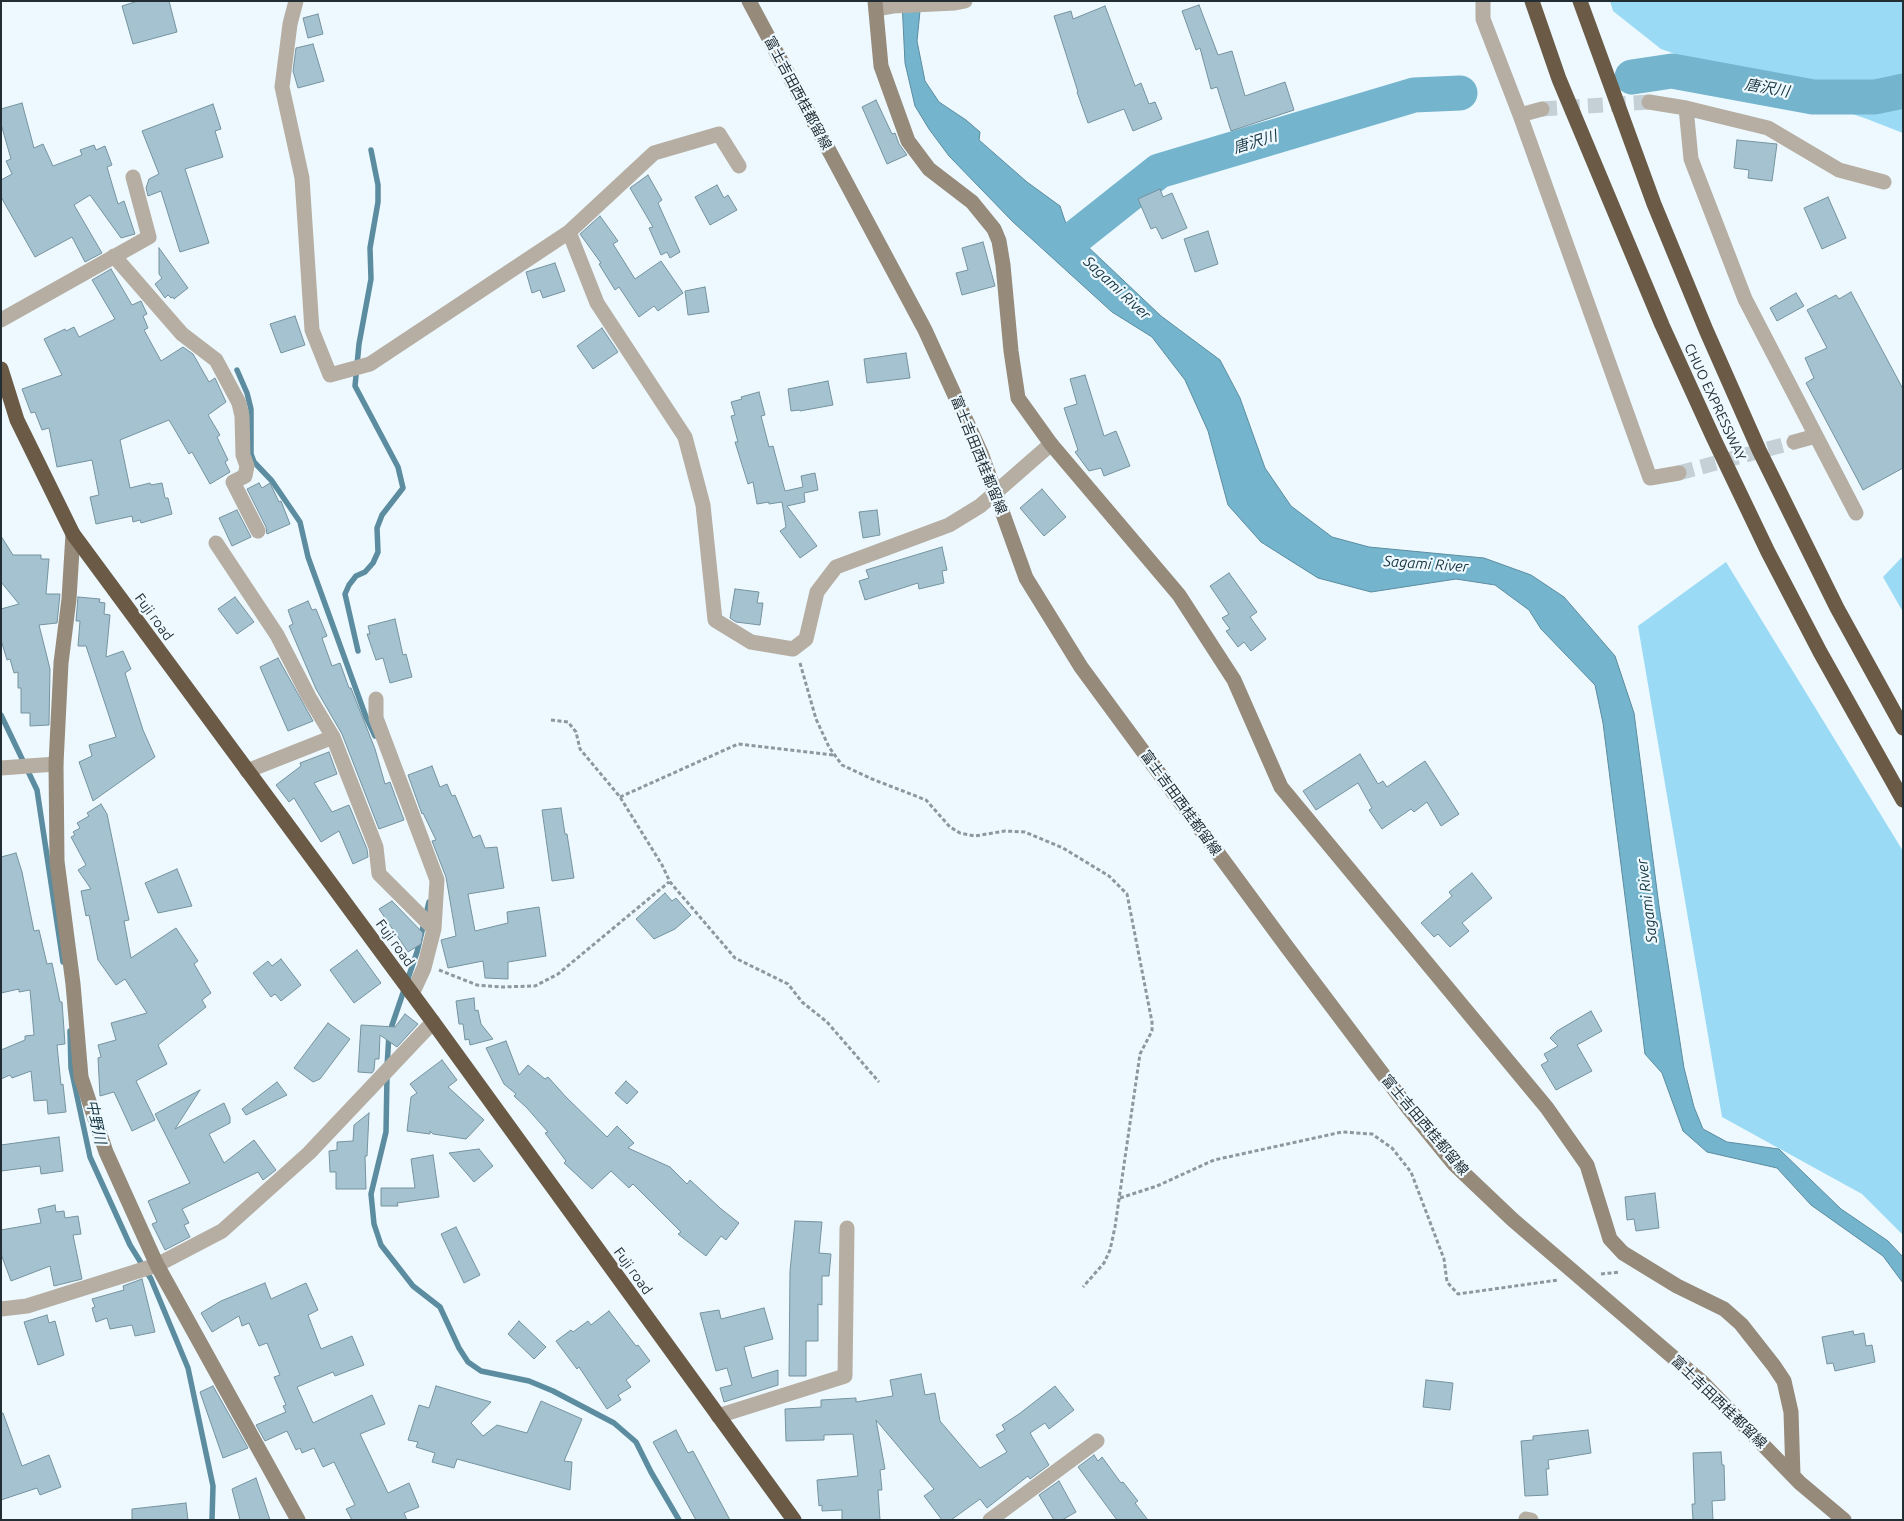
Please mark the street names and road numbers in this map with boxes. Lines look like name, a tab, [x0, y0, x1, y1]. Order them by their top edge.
street label: 富士吉田西桂都留線	[761, 33, 835, 153]
street label: CHUO EXPRESSWAY	[1681, 341, 1749, 463]
street label: 富士吉田西桂都留線	[948, 393, 1010, 517]
street label: Fuji road	[131, 590, 177, 644]
street label: 富士吉田西桂都留線	[1137, 747, 1225, 859]
street label: Fuji road	[372, 916, 418, 970]
street label: 富士吉田西桂都留線	[1378, 1071, 1472, 1179]
street label: Fuji road	[610, 1244, 656, 1298]
street label: 富士吉田西桂都留線	[1668, 1352, 1770, 1452]

